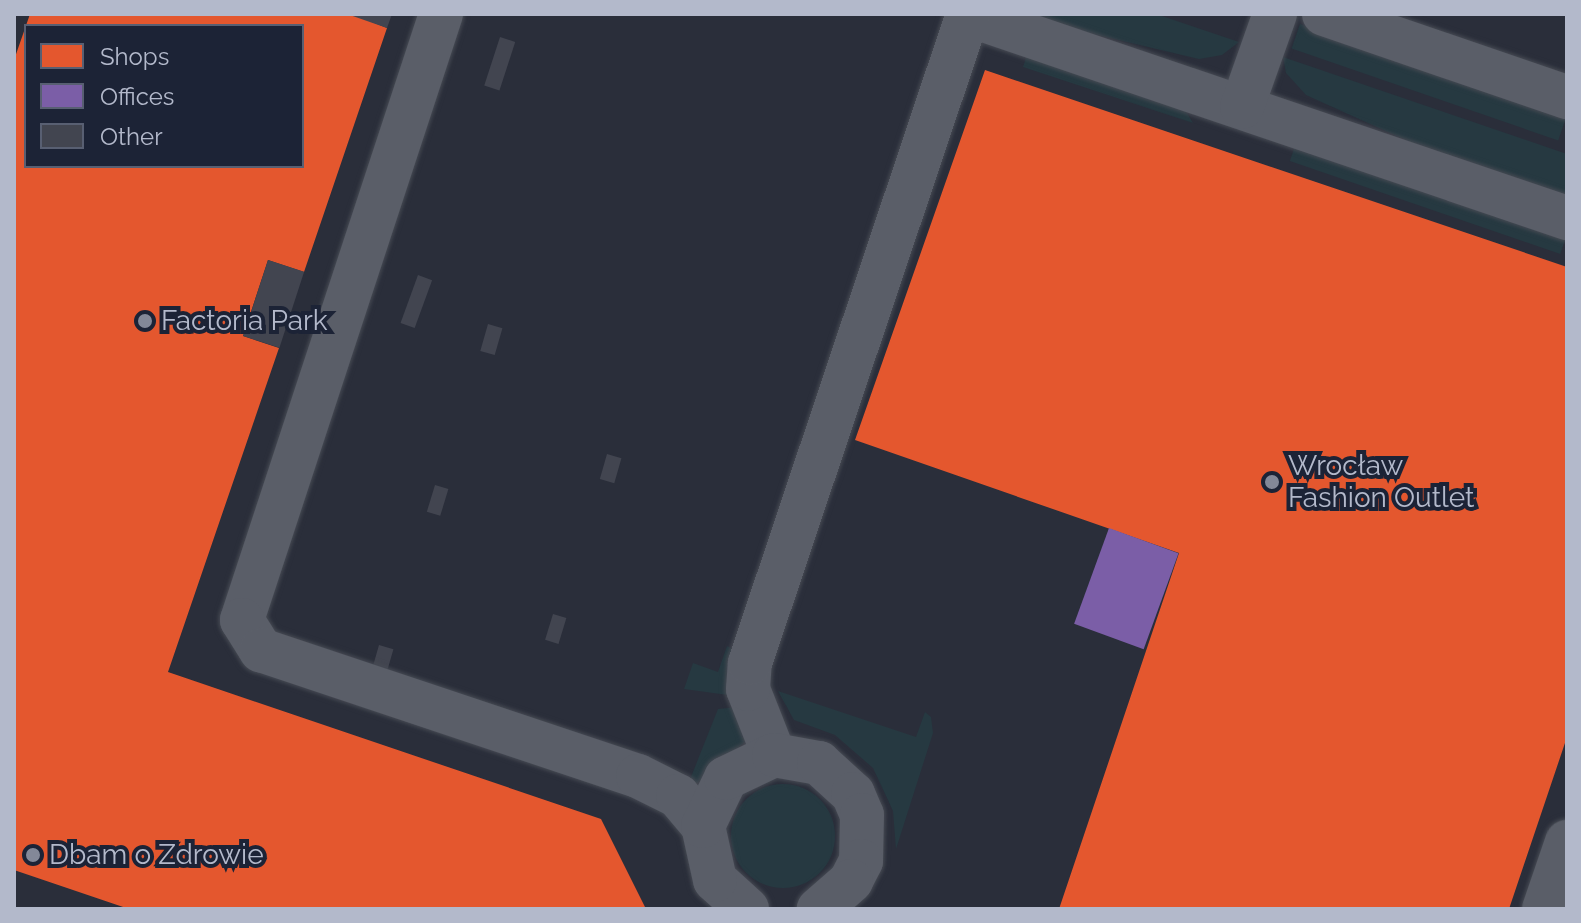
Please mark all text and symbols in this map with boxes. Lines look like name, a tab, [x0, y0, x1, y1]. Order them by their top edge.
legend	[24, 24, 304, 168]
text: Shops	[100, 42, 169, 71]
text: Offices	[100, 82, 174, 111]
text: Other	[100, 122, 163, 151]
place label: Factoria Park	[161, 304, 328, 338]
marker: Factoria Park	[136, 312, 154, 330]
place label: Wrocław Fashion Outlet	[1288, 449, 1474, 515]
marker: Wrocław Fashion Outlet	[1263, 473, 1281, 491]
place label: Dbam o Zdrowie	[49, 838, 264, 872]
marker: Dbam o Zdrowie	[24, 846, 42, 864]

